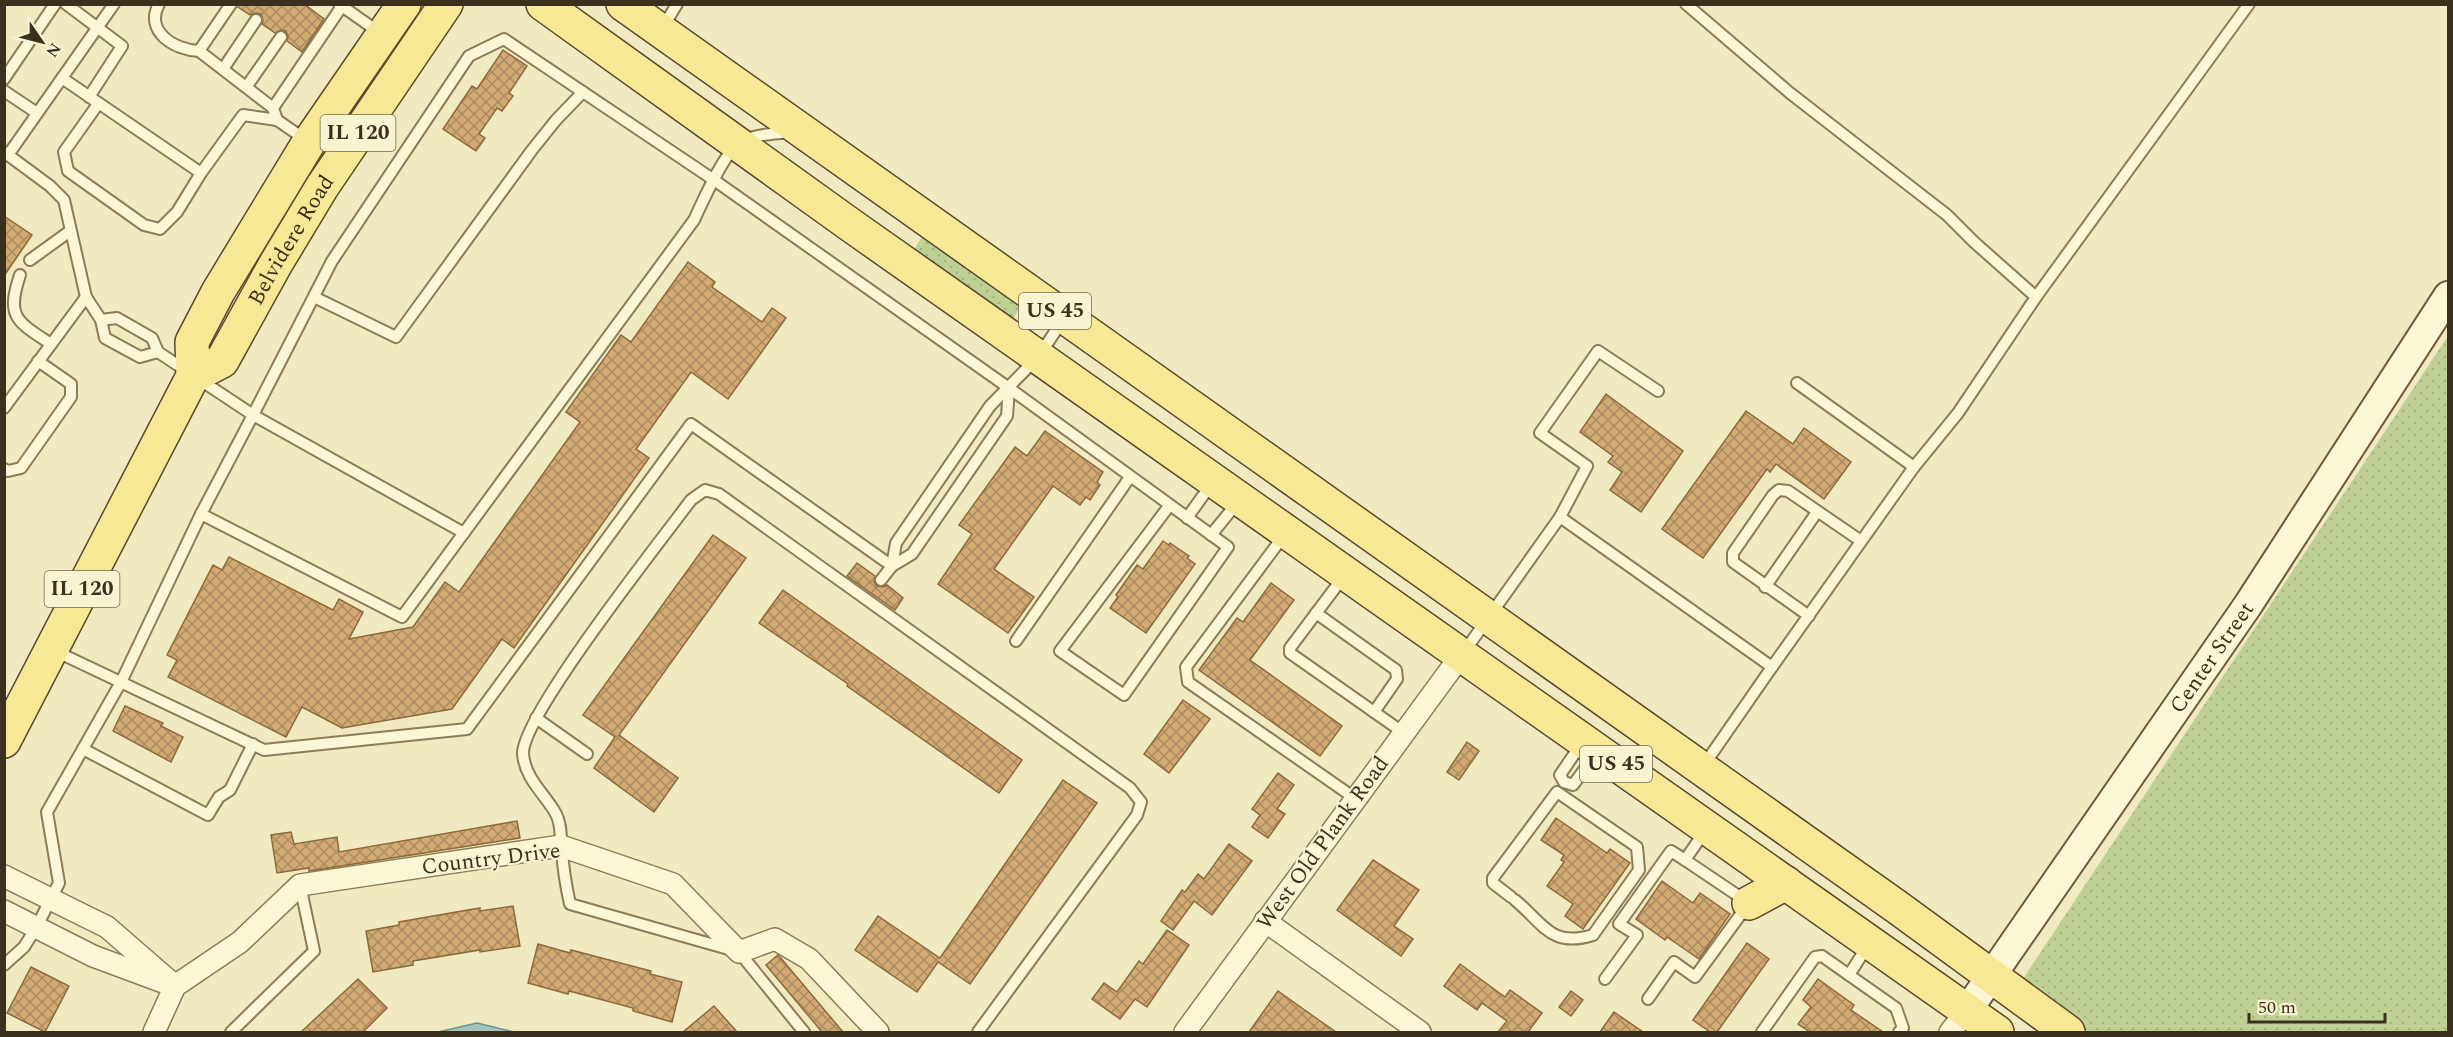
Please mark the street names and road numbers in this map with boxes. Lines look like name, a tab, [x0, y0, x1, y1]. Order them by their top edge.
road number: IL 120	[320, 115, 395, 151]
street label: Belvidere Road	[239, 168, 342, 311]
road number: US 45	[1019, 293, 1091, 329]
road number: IL 120	[44, 571, 119, 607]
street label: Center Street	[2161, 594, 2262, 720]
road number: US 45	[1580, 746, 1652, 782]
street label: West Old Plank Road	[1249, 749, 1397, 937]
street label: Country Drive	[420, 834, 562, 884]

